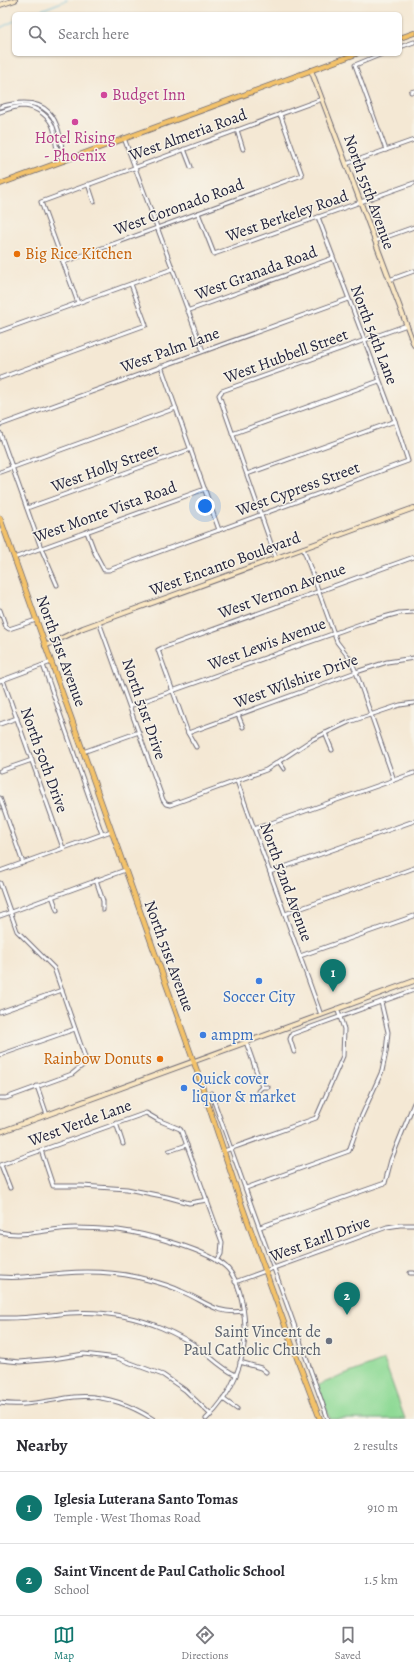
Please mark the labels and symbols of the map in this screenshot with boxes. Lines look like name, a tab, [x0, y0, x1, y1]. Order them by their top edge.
place label: Budget Inn	[112, 84, 186, 106]
marker: Budget Inn	[99, 90, 109, 100]
street label: West Almeria Road	[125, 103, 250, 167]
marker: Hotel Rising - Phoenix	[70, 117, 80, 127]
place label: Hotel Rising - Phoenix	[34, 127, 116, 167]
street label: North 55th Avenue	[338, 132, 400, 252]
street label: West Coronado Road	[110, 173, 247, 241]
street label: West Berkeley Road	[222, 185, 351, 248]
street label: West Granada Road	[191, 241, 320, 306]
place label: Big Rice Kitchen	[25, 243, 132, 265]
marker: Big Rice Kitchen	[12, 249, 22, 259]
street label: North 54th Lane	[345, 282, 403, 388]
street label: West Palm Lane	[117, 322, 222, 378]
street label: West Hubbell Street	[220, 323, 351, 389]
street label: West Holly Street	[47, 438, 162, 498]
street label: West Cypress Street	[232, 456, 363, 522]
street label: West Monte Vista Road	[30, 476, 180, 548]
your location	[195, 496, 215, 516]
street label: West Encanto Boulevard	[146, 526, 304, 602]
street label: West Vernon Avenue	[214, 558, 349, 625]
street label: North 51st Avenue	[31, 592, 91, 710]
street label: West Lewis Avenue	[204, 612, 329, 676]
street label: West Wilshire Drive	[230, 648, 361, 714]
street label: North 51st Drive	[116, 656, 172, 762]
street label: North 50th Drive	[15, 704, 73, 816]
street label: North 52nd Avenue	[254, 820, 318, 944]
street label: North 51st Avenue	[139, 897, 199, 1015]
pin: 1	[320, 959, 346, 992]
marker: Soccer City	[254, 976, 264, 986]
place label: Soccer City	[223, 986, 296, 1008]
place label: ampm	[211, 1024, 254, 1046]
marker: ampm	[198, 1030, 208, 1040]
place label: Rainbow Donuts	[43, 1048, 152, 1070]
marker: Rainbow Donuts	[155, 1054, 165, 1064]
place label: Quick cover liquor & market	[192, 1068, 296, 1108]
marker: Quick cover liquor & market	[179, 1083, 189, 1093]
street label: West Verde Lane	[25, 1094, 134, 1152]
street label: West Earll Drive	[266, 1211, 373, 1268]
pin: 2	[334, 1282, 360, 1315]
place label: Saint Vincent de Paul Catholic Church	[183, 1321, 321, 1361]
marker: Saint Vincent de Paul Catholic Church	[324, 1336, 334, 1346]

